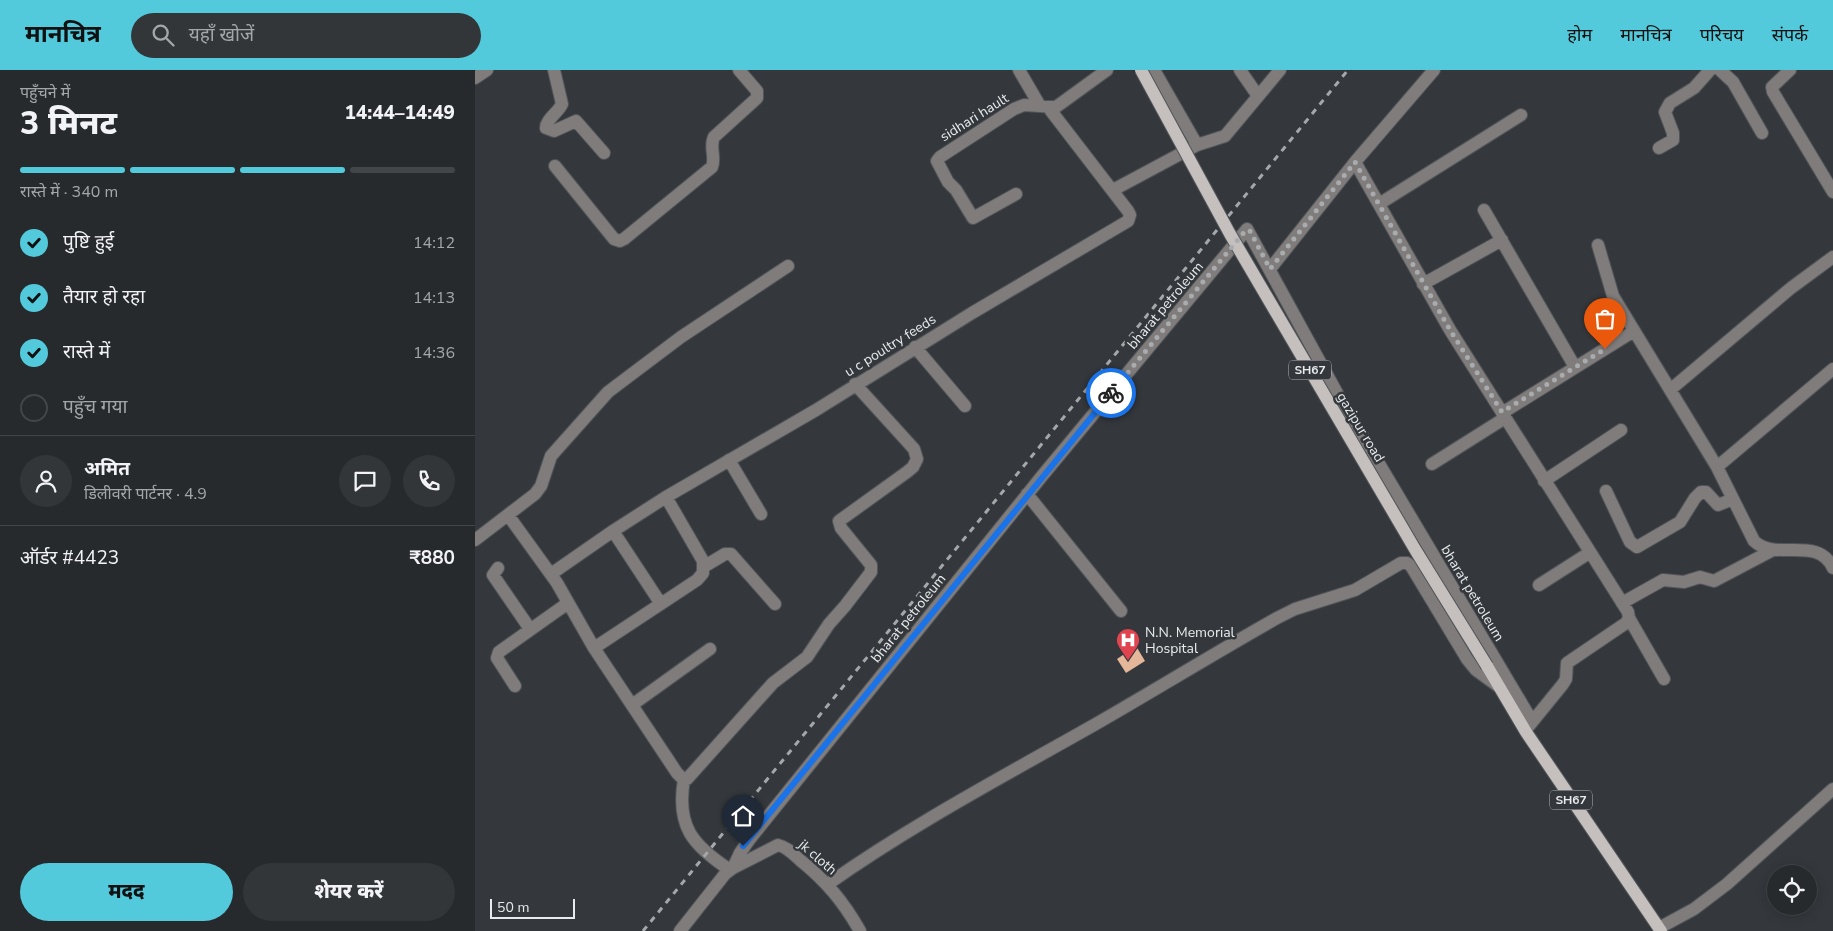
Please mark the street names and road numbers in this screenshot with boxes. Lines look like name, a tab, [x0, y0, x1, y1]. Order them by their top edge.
street label: sidhari hault	[936, 89, 1012, 146]
street label: bharat petroleum	[1123, 257, 1208, 353]
street label: u c poultry feeds	[841, 309, 940, 381]
road number: SH67	[1289, 360, 1331, 380]
street label: gazipur road	[1332, 389, 1389, 466]
street label: bharat petroleum	[1436, 542, 1509, 645]
street label: bharat petroleum	[867, 570, 950, 667]
road number: SH67	[1550, 790, 1592, 810]
street label: jk cloth	[794, 835, 841, 879]

